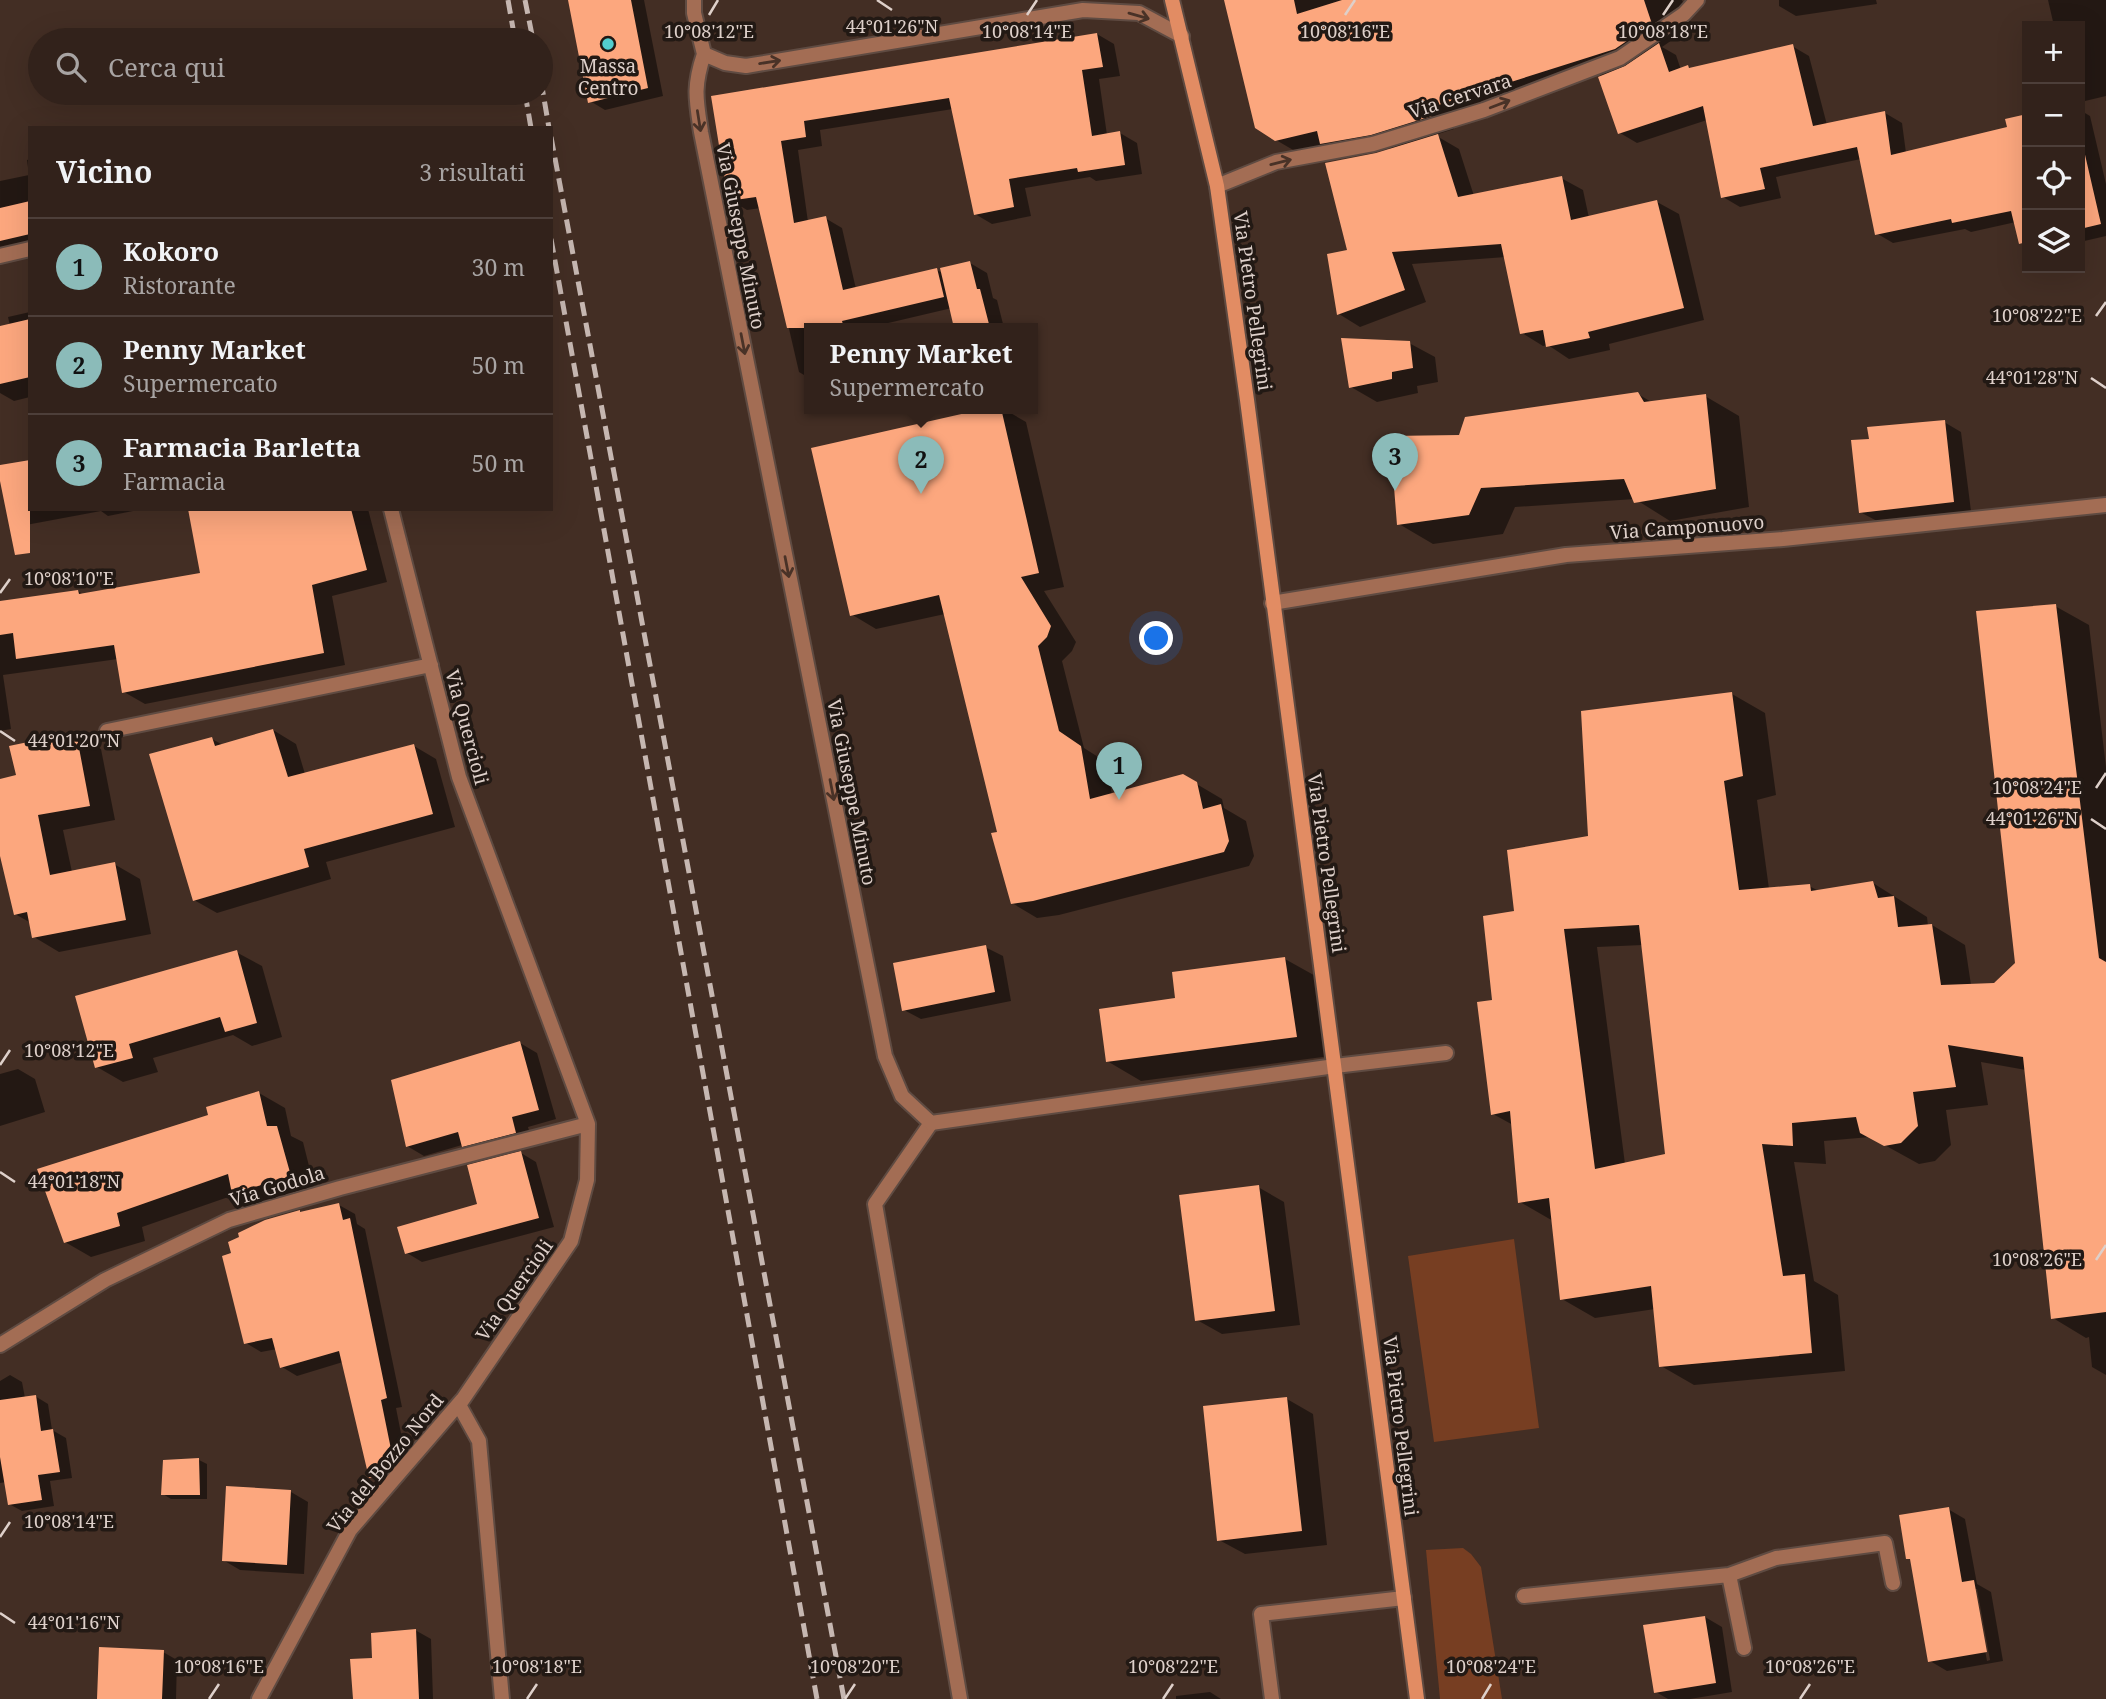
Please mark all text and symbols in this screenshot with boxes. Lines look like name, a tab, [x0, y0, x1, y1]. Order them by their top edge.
one-way arrow	[1128, 10, 1150, 23]
text: 44°01'26"N	[846, 14, 939, 38]
text: 10°08'12"E	[664, 19, 754, 43]
text: 10°08'14"E	[982, 19, 1072, 43]
text: 10°08'16"E	[1300, 19, 1390, 43]
text: 10°08'18"E	[1618, 19, 1708, 43]
map controls	[2022, 21, 2085, 273]
button: +	[2022, 21, 2085, 84]
search box	[28, 28, 553, 105]
marker: Massa Centro	[600, 36, 616, 52]
icon: search	[52, 48, 90, 86]
text: Cerca qui	[108, 49, 225, 85]
place label: Massa Centro	[578, 53, 638, 101]
one-way arrow	[758, 55, 781, 68]
street label: Via Cervara	[1405, 67, 1515, 125]
button: −	[2022, 84, 2085, 147]
one-way arrow	[1489, 97, 1511, 110]
one-way arrow	[693, 109, 706, 132]
street label: Via Giuseppe Minuto	[710, 141, 772, 331]
button: locate	[2022, 147, 2085, 210]
text: Vicino	[56, 151, 152, 192]
one-way arrow	[1269, 154, 1291, 167]
text: 3 risultati	[419, 156, 525, 188]
street label: Via Pietro Pellegrini	[1228, 210, 1278, 392]
button: layers	[2022, 210, 2085, 273]
text: Kokoro	[123, 233, 219, 269]
text: 1	[73, 251, 86, 283]
text: 30 m	[472, 251, 525, 283]
text: Ristorante	[123, 269, 236, 301]
text: 10°08'22"E	[1992, 303, 2082, 327]
popup	[804, 323, 1038, 414]
text: Penny Market	[123, 331, 306, 367]
one-way arrow	[737, 332, 750, 355]
text: Penny Market	[830, 335, 1012, 371]
text: 2	[73, 349, 86, 381]
text: 50 m	[472, 349, 525, 381]
text: 44°01'28"N	[1986, 365, 2079, 389]
text: Supermercato	[123, 367, 278, 399]
text: Supermercato	[830, 371, 984, 403]
text: Farmacia Barletta	[123, 429, 361, 465]
pin: 3	[1372, 433, 1418, 491]
pin: 2	[898, 436, 944, 494]
text: 3	[73, 447, 86, 479]
text: 50 m	[472, 447, 525, 479]
text: Farmacia	[123, 465, 226, 497]
street label: Via Camponuovo	[1609, 509, 1765, 545]
one-way arrow	[781, 555, 795, 578]
text: 10°08'10"E	[24, 566, 114, 590]
your location	[1139, 621, 1173, 655]
street label: Via Quercioli	[439, 667, 495, 787]
street label: Via Giuseppe Minuto	[821, 697, 883, 887]
text: 44°01'20"N	[28, 728, 121, 752]
pin: 1	[1096, 742, 1142, 800]
street label: Via Pietro Pellegrini	[1302, 772, 1352, 954]
text: 10°08'24"E	[1992, 775, 2082, 799]
one-way arrow	[825, 778, 839, 801]
text: 44°01'26"N	[1986, 806, 2079, 830]
text: 10°08'12"E	[24, 1038, 114, 1062]
street label: Via Godola	[226, 1159, 328, 1213]
text: 44°01'18"N	[28, 1169, 121, 1193]
street label: Via Quercioli	[469, 1234, 559, 1346]
text: 10°08'26"E	[1992, 1247, 2082, 1271]
street label: Via Pietro Pellegrini	[1377, 1335, 1425, 1517]
street label: Via del Bozzo Nord	[321, 1388, 449, 1538]
text: 10°08'14"E	[24, 1509, 114, 1533]
text: 44°01'16"N	[28, 1610, 121, 1634]
text: 10°08'16"E	[174, 1654, 264, 1678]
text: 10°08'18"E	[492, 1654, 582, 1678]
text: 10°08'20"E	[810, 1654, 900, 1678]
text: 10°08'22"E	[1128, 1654, 1218, 1678]
text: 10°08'24"E	[1446, 1654, 1536, 1678]
text: 10°08'26"E	[1765, 1654, 1855, 1678]

